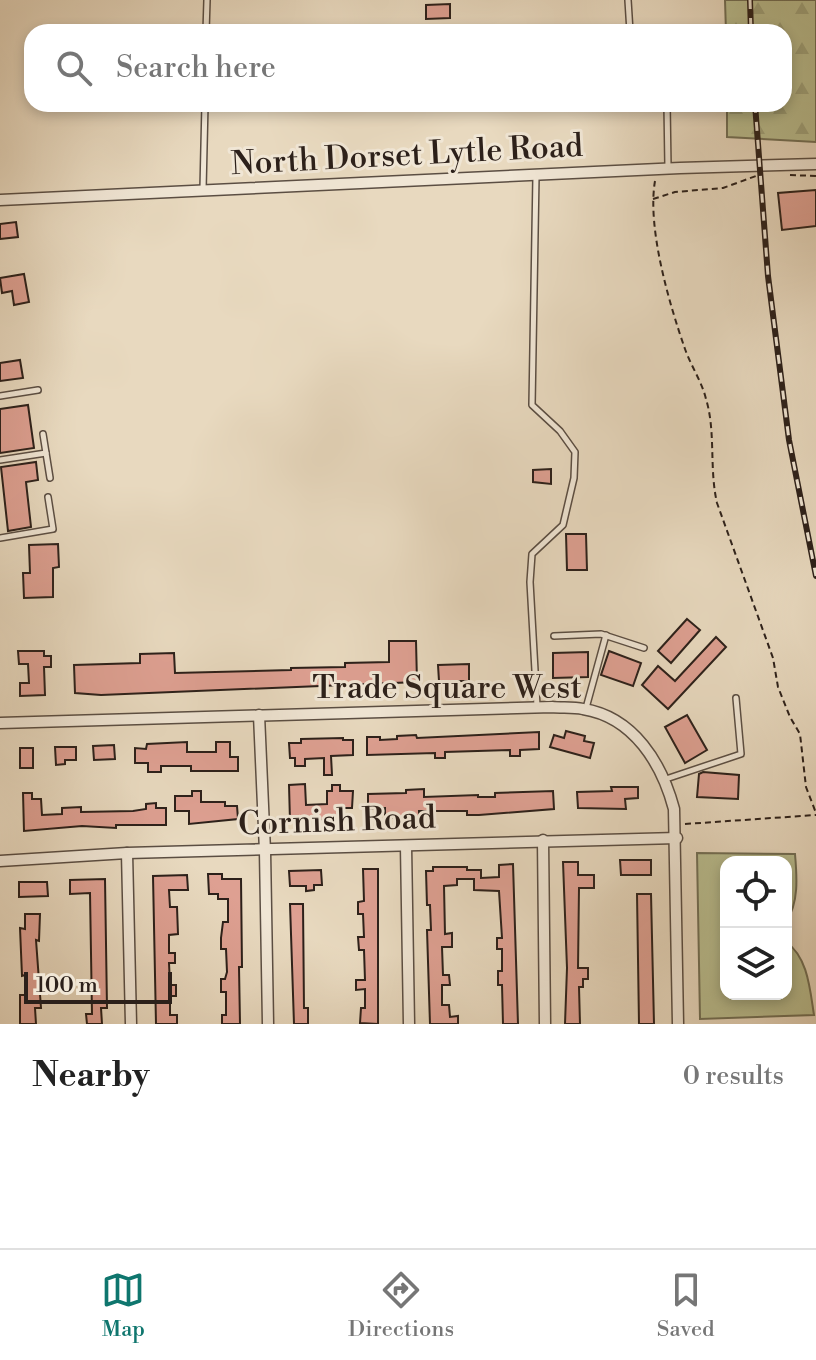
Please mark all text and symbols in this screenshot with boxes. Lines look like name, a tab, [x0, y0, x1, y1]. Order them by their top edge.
search box	[24, 24, 792, 112]
icon: search	[52, 46, 96, 90]
text: Search here	[116, 49, 276, 87]
street label: North Dorset Lytle Road	[230, 126, 584, 184]
street label: Trade Square West	[312, 668, 582, 708]
street label: Cornish Road	[237, 798, 437, 844]
map controls	[720, 856, 792, 1000]
button: locate	[720, 856, 792, 928]
button: layers	[720, 928, 792, 1000]
scale bar	[24, 968, 172, 1004]
text: 100 m	[36, 972, 98, 999]
text: Nearby	[32, 1055, 150, 1097]
text: 0 results	[683, 1060, 784, 1092]
tab: Map	[101, 1268, 145, 1343]
tab: Directions	[348, 1268, 454, 1343]
tab: Saved	[657, 1268, 715, 1343]

